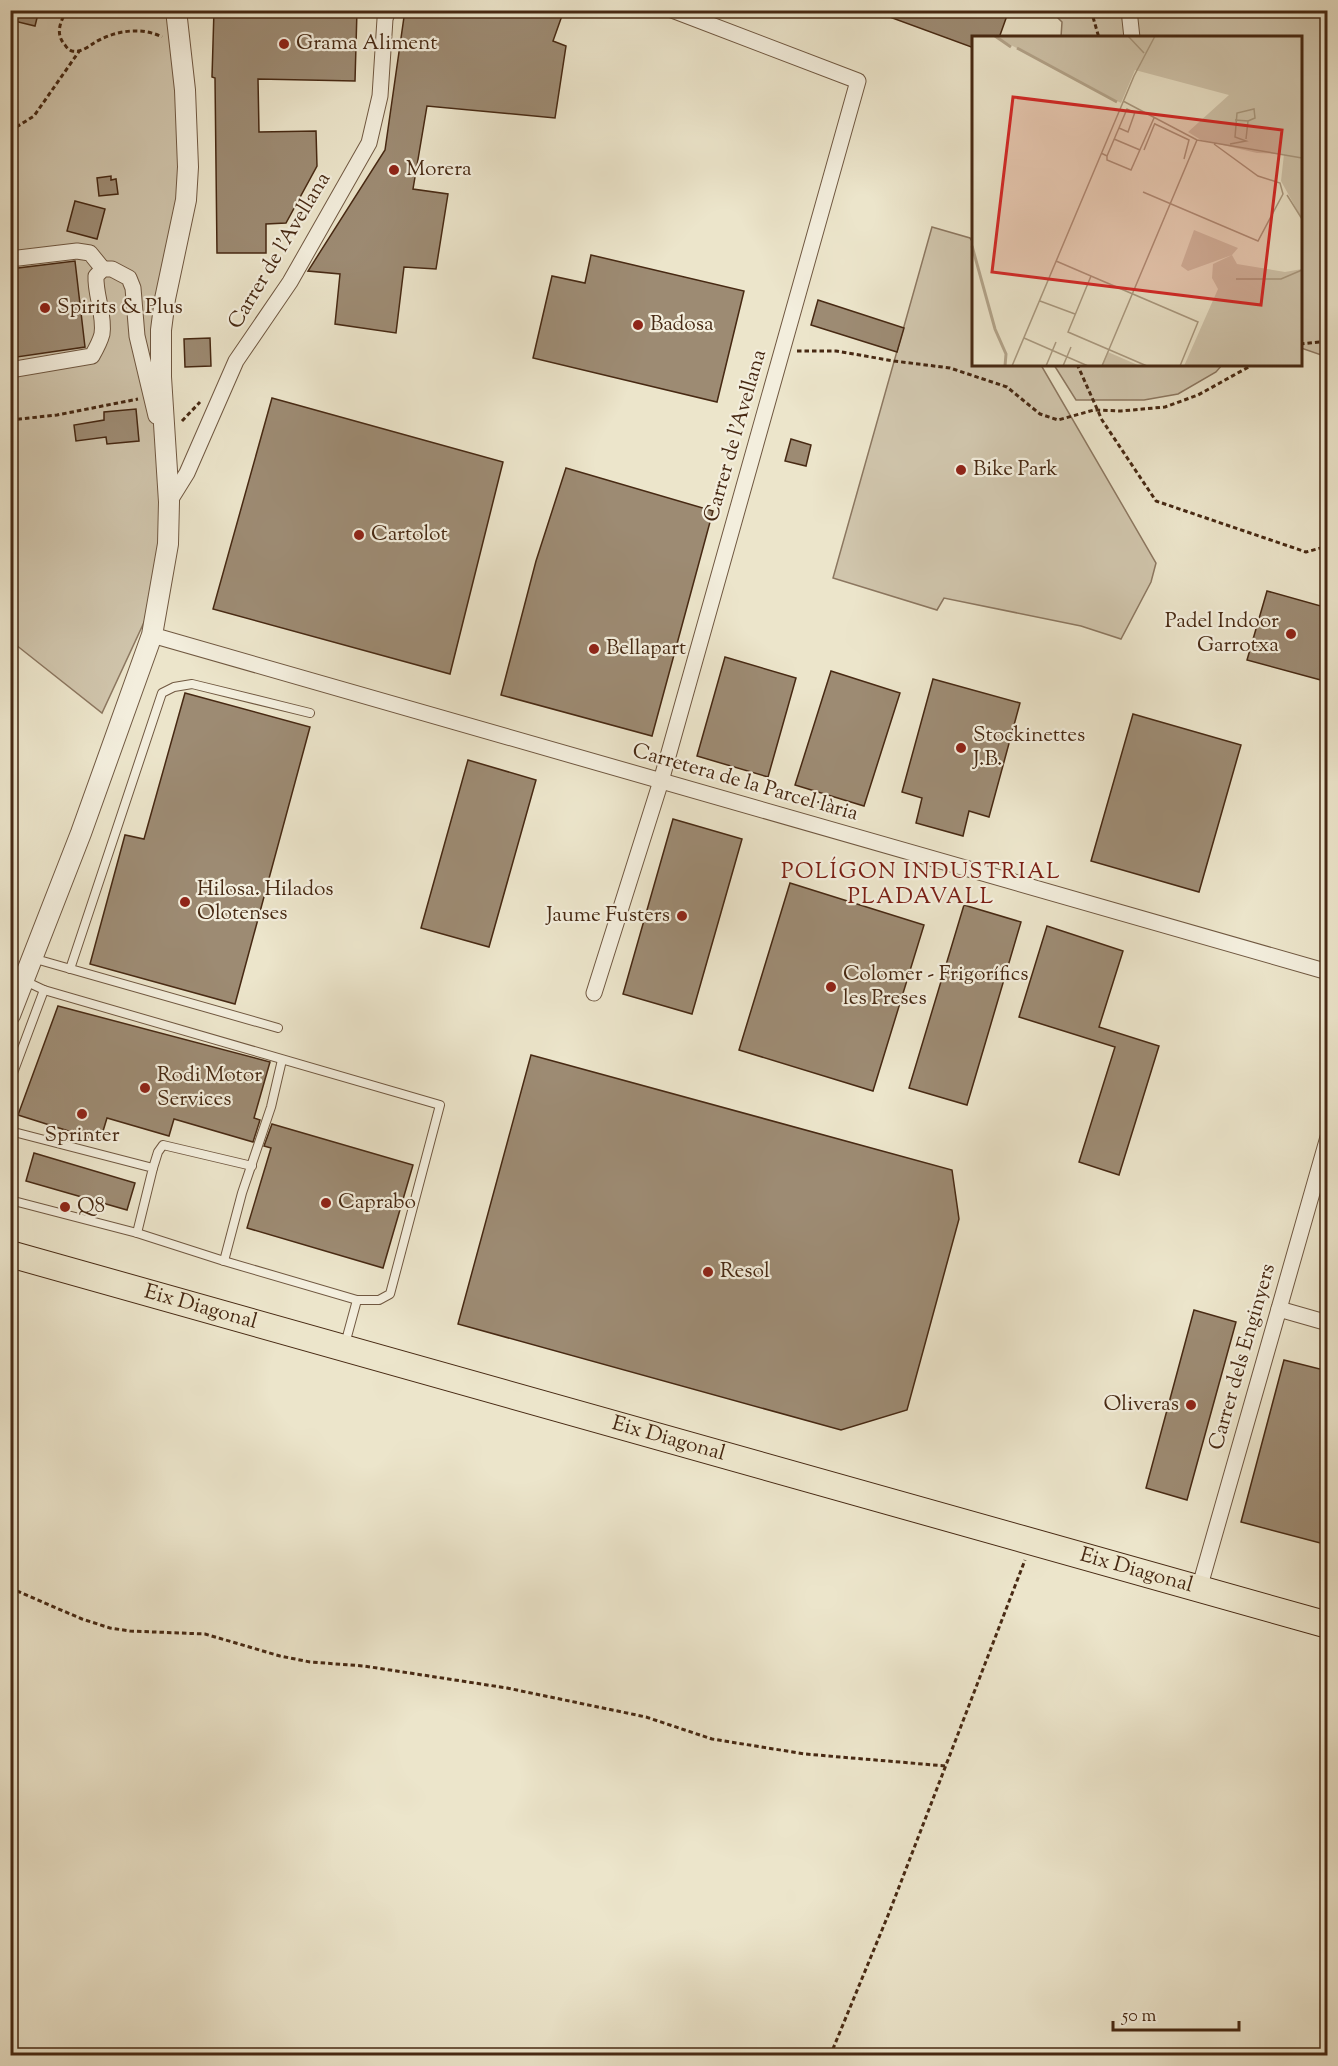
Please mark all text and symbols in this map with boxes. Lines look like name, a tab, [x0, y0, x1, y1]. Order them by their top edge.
place label: Grama Aliment	[296, 29, 437, 59]
inset map	[972, 36, 1302, 366]
marker: Grama Aliment	[277, 37, 291, 51]
place label: Morera	[406, 155, 472, 185]
marker: Morera	[387, 163, 401, 177]
street label: Carrer de l'Avellana	[221, 167, 339, 335]
place label: Spirits & Plus	[57, 293, 183, 323]
marker: Spirits & Plus	[38, 301, 52, 315]
place label: Badosa	[650, 310, 714, 340]
marker: Badosa	[631, 318, 645, 332]
street label: Carrer de l'Avellana	[697, 346, 775, 526]
place label: Bike Park	[973, 455, 1058, 485]
marker: Bike Park	[954, 463, 968, 477]
place label: Cartolot	[371, 520, 448, 550]
marker: Cartolot	[352, 528, 366, 542]
place label: Padel Indoor Garrotxa	[1165, 607, 1279, 661]
marker: Padel Indoor Garrotxa	[1284, 627, 1298, 641]
place label: Bellapart	[606, 634, 686, 664]
marker: Bellapart	[587, 642, 601, 656]
place label: Stockinettes J.B.	[972, 721, 1085, 775]
street label: Carretera de la Parcel·lària	[629, 736, 862, 830]
marker: Stockinettes J.B.	[954, 741, 968, 755]
district label: POLÍGON INDUSTRIAL PLADAVALL	[781, 856, 1061, 914]
place label: Hilosa. Hilados Olotenses	[197, 875, 334, 929]
marker: Hilosa. Hilados Olotenses	[178, 895, 192, 909]
place label: Jaume Fusters	[545, 901, 670, 931]
marker: Jaume Fusters	[675, 909, 689, 923]
place label: Colomer - Frigorífics les Preses	[843, 960, 1028, 1014]
marker: Colomer - Frigorífics les Preses	[824, 980, 838, 994]
place label: Rodi Motor Services	[157, 1061, 262, 1115]
marker: Rodi Motor Services	[138, 1081, 152, 1095]
marker: Sprinter	[75, 1107, 89, 1121]
place label: Sprinter	[44, 1121, 120, 1151]
place label: Caprabo	[338, 1188, 416, 1218]
place label: Q8	[77, 1192, 105, 1222]
marker: Caprabo	[319, 1196, 333, 1210]
marker: Q8	[58, 1200, 72, 1214]
place label: Resol	[720, 1257, 770, 1287]
street label: Carrer dels Enginyers	[1202, 1260, 1284, 1454]
marker: Resol	[701, 1265, 715, 1279]
street label: Eix Diagonal	[141, 1277, 261, 1338]
place label: Oliveras	[1103, 1390, 1179, 1420]
marker: Oliveras	[1184, 1398, 1198, 1412]
street label: Eix Diagonal	[608, 1409, 729, 1470]
street label: Eix Diagonal	[1076, 1541, 1196, 1601]
scale bar	[1113, 1994, 1239, 2032]
text: 50 m	[1121, 2004, 1157, 2030]

